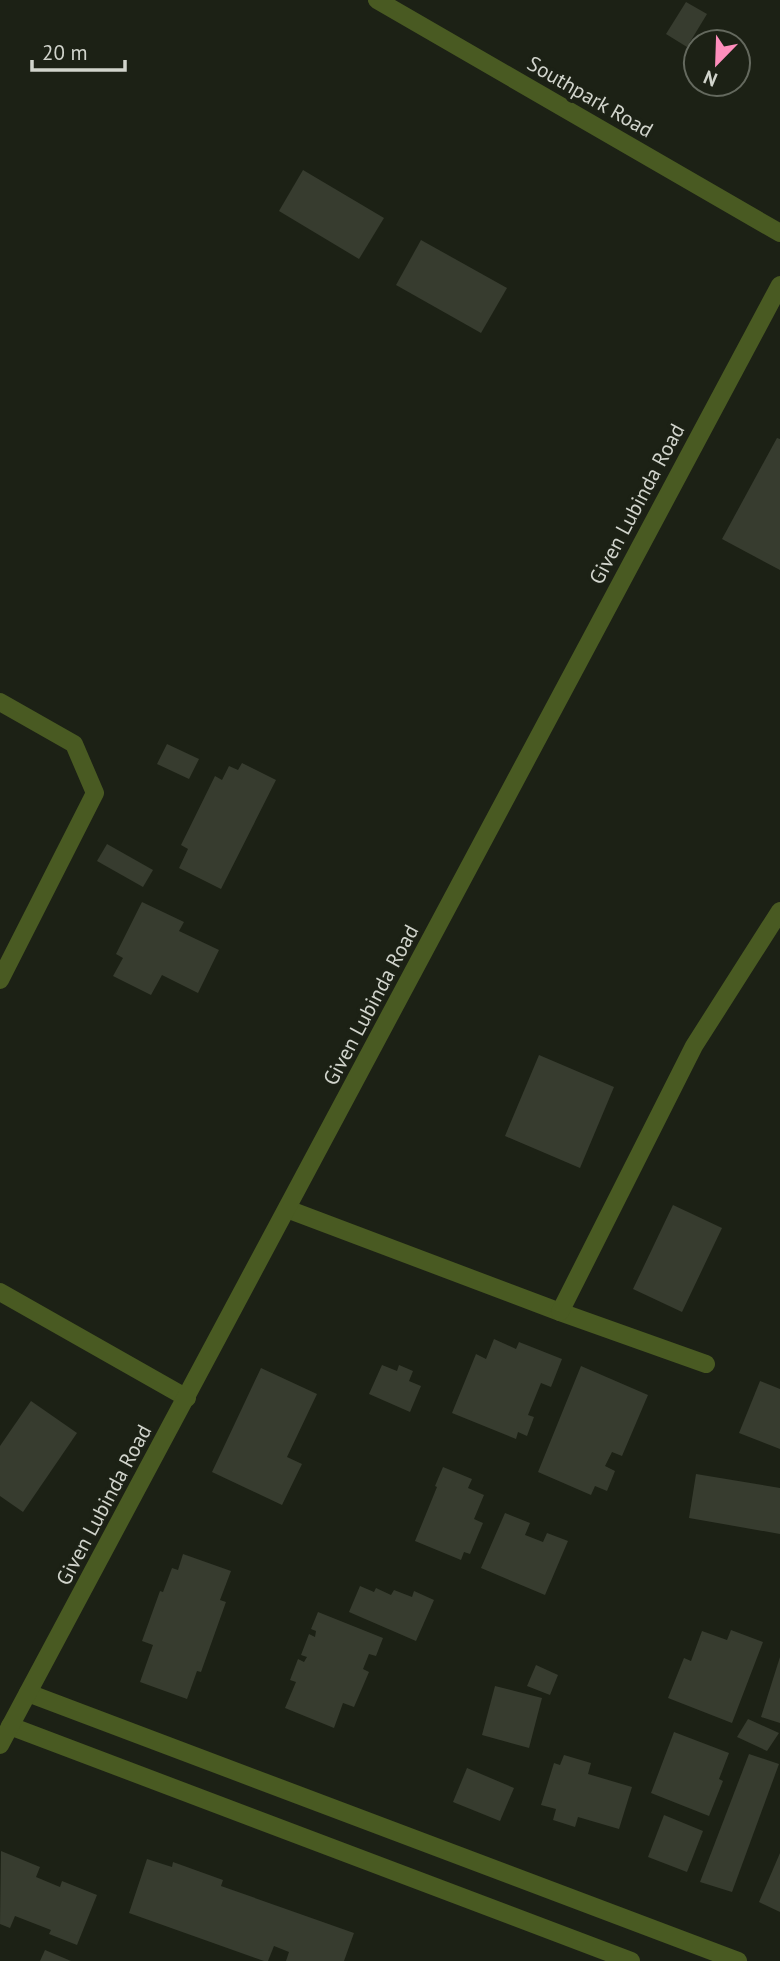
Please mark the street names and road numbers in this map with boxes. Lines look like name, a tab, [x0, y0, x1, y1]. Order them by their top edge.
street label: Southpark Road	[523, 50, 658, 143]
street label: Given Lubinda Road	[583, 419, 690, 589]
street label: Given Lubinda Road	[317, 920, 424, 1090]
street label: Given Lubinda Road	[50, 1420, 157, 1590]

